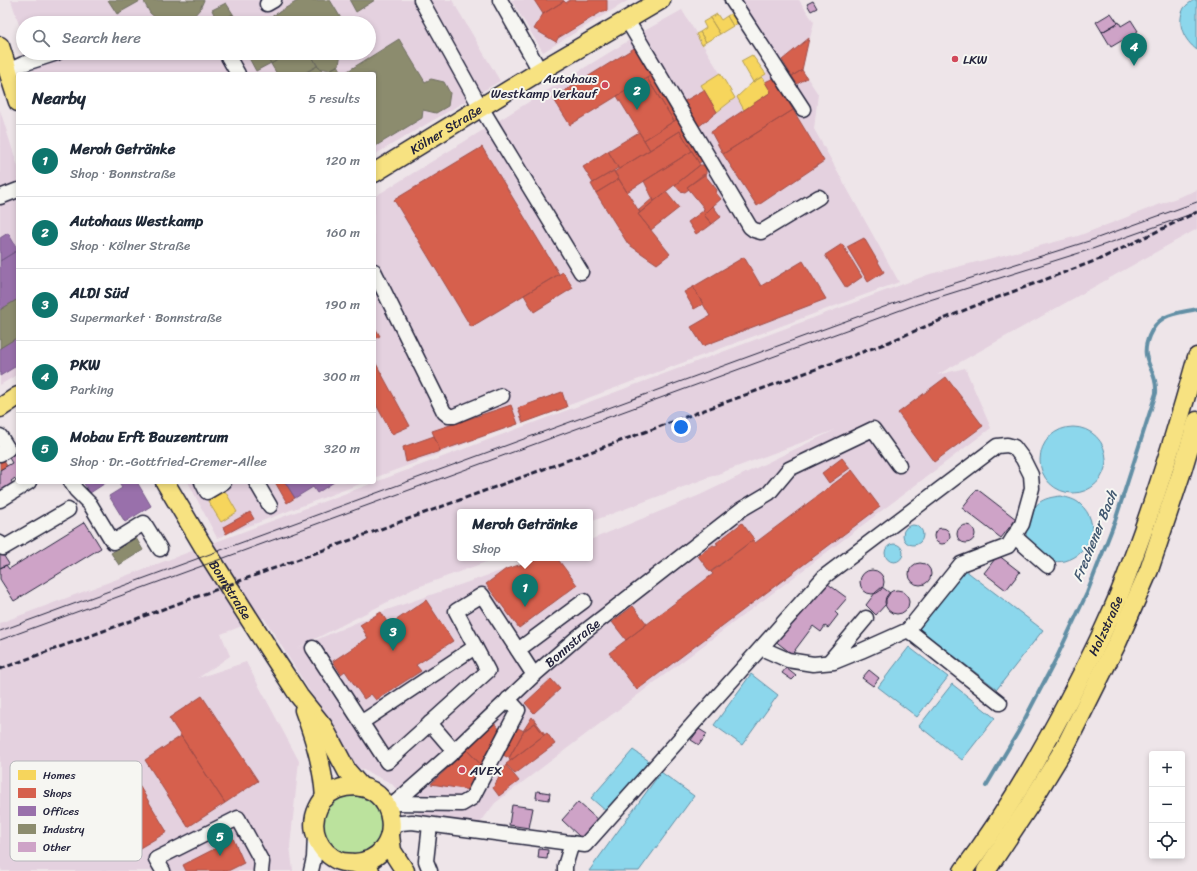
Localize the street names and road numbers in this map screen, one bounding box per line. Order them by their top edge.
street label: Kölner Straße [405,98,486,160]
street label: Bonnstraße [203,555,258,624]
street label: Holzstraße [1081,592,1129,660]
street label: Bonnstraße [539,612,605,673]

